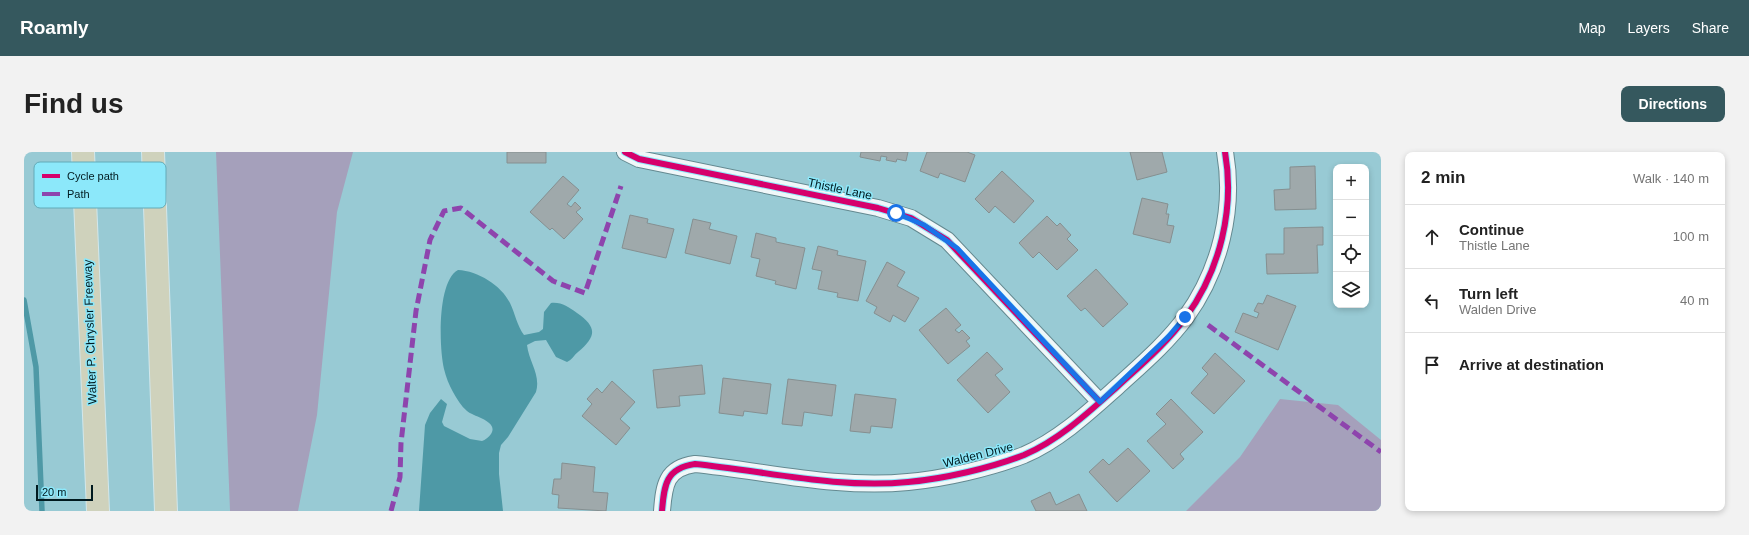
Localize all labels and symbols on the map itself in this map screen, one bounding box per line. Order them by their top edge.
legend [34,162,166,208]
text: Cycle path [67,170,119,182]
street label: Thistle Lane [807,175,874,203]
text: Path [67,188,90,200]
route start [887,204,905,222]
street label: Walter P. Chrysler Freeway [80,259,100,405]
route end [1176,308,1194,326]
street label: Walden Drive [942,439,1015,470]
scale bar [36,483,93,502]

